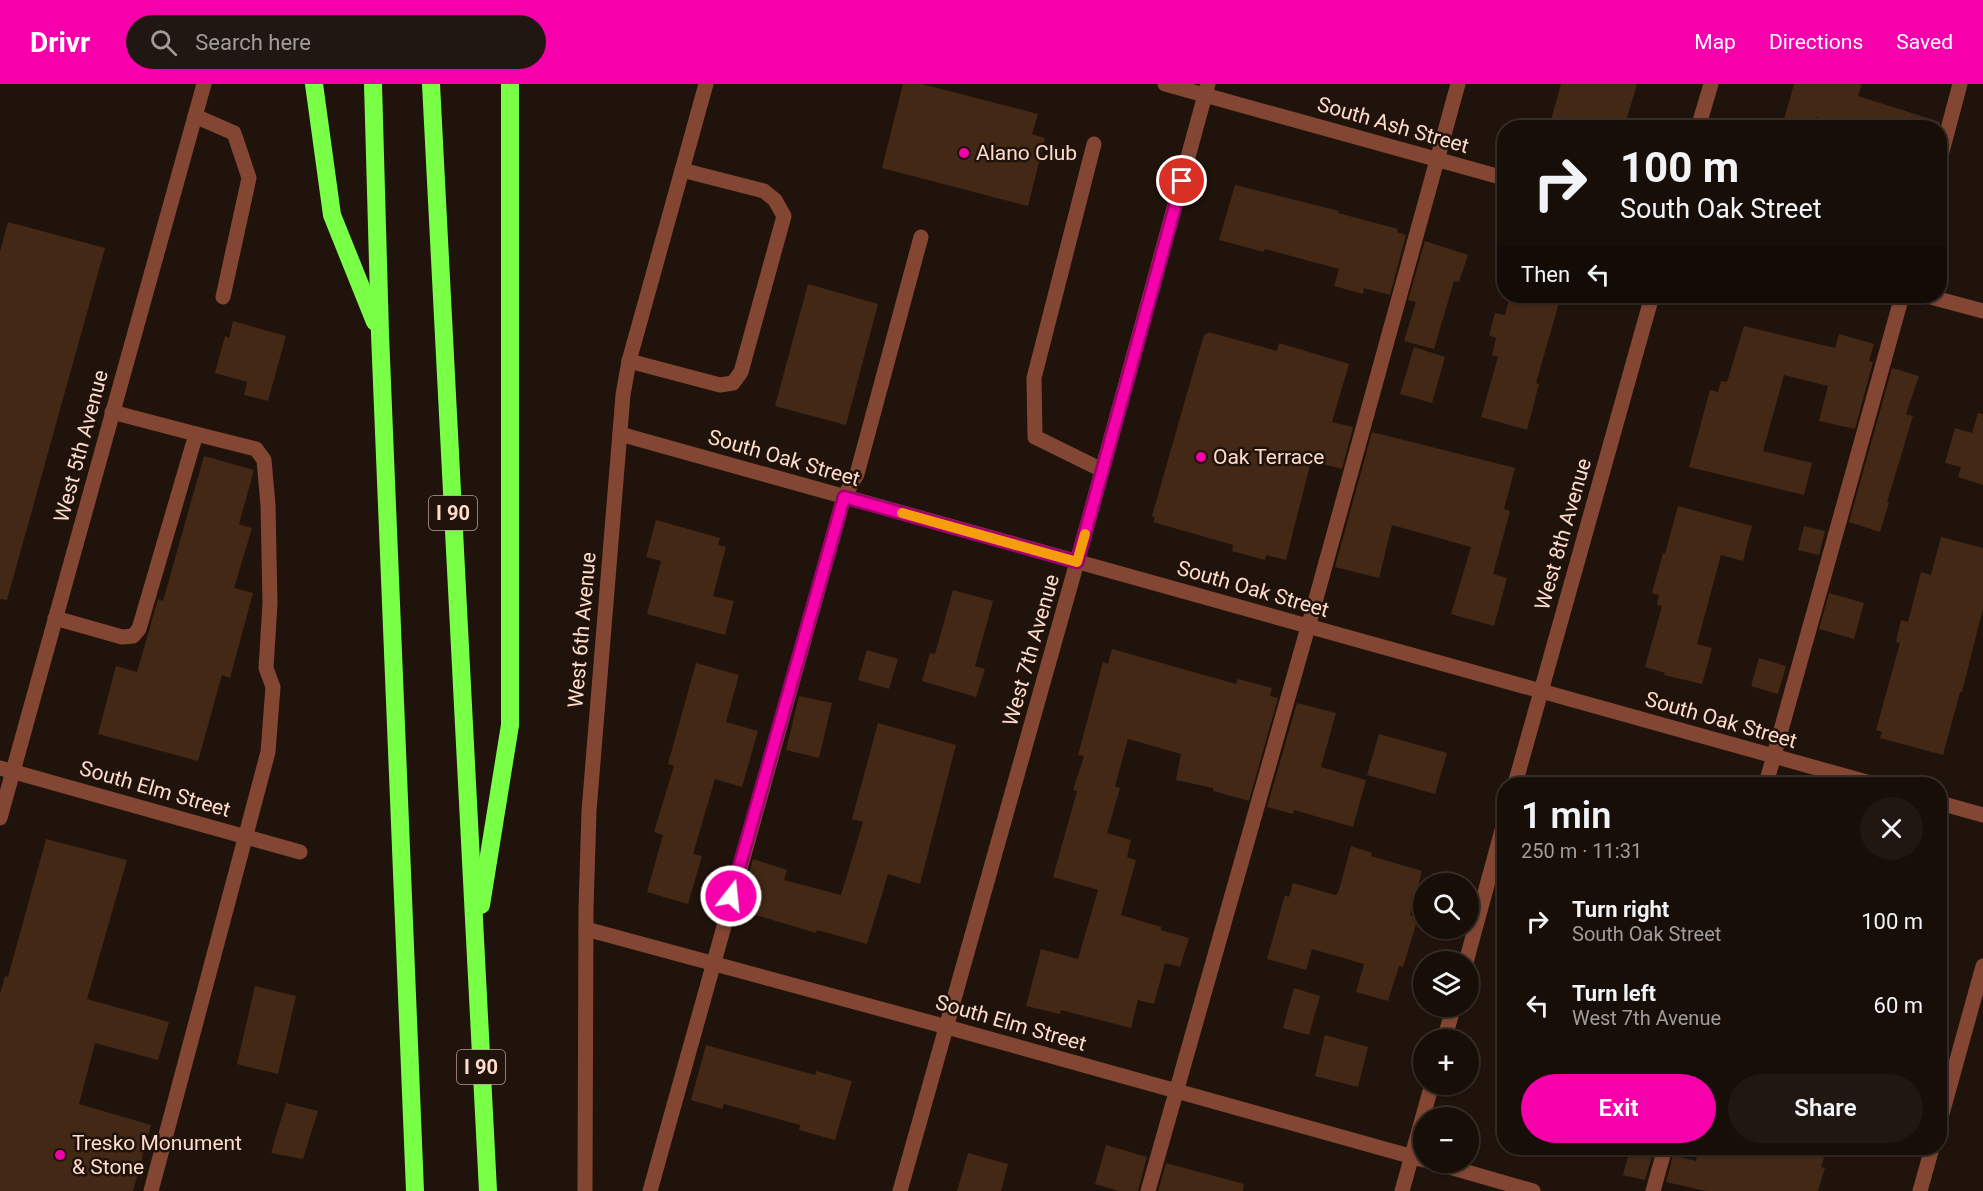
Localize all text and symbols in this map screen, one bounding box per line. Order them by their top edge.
search box [126,15,546,69]
text: Drivr [30,26,90,59]
icon: search [147,26,180,59]
text: Search here [195,30,311,55]
text: Map [1694,30,1736,54]
text: Directions [1769,30,1863,54]
text: Saved [1896,30,1953,54]
street label: South Ash Street [1315,92,1472,158]
place label: Alano Club [976,141,1077,165]
text: 100 m [1620,143,1739,192]
icon: right [1521,144,1599,222]
marker: Alano Club [957,146,971,160]
pin [1156,155,1207,206]
icon: arrive [1165,164,1198,197]
text: South Oak Street [1620,193,1822,225]
icon: left [1582,258,1615,291]
text: Then [1521,262,1570,287]
street label: West 5th Avenue [49,367,113,525]
street label: South Oak Street [705,425,863,491]
place label: Oak Terrace [1213,445,1324,469]
marker: Oak Terrace [1194,450,1208,464]
street label: West 8th Avenue [1530,455,1596,613]
road number: I 90 [429,496,477,530]
street label: West 6th Avenue [563,551,601,709]
street label: South Oak Street [1174,556,1332,622]
street label: West 7th Avenue [998,571,1064,729]
street label: South Oak Street [1642,687,1800,753]
street label: South Elm Street [77,756,233,822]
text: 1 min [1521,795,1611,837]
button: close [1860,797,1923,860]
text: 250 m · 11:31 [1521,839,1642,863]
position arrow [699,864,763,928]
map controls [1413,873,1479,1173]
button: search [1413,873,1479,939]
text: Turn right [1572,897,1669,922]
icon: right [1521,905,1554,938]
text: 100 m [1861,909,1923,934]
text: South Oak Street [1572,922,1721,946]
button: layers [1413,951,1479,1017]
text: Turn left [1572,981,1656,1006]
icon: left [1521,989,1554,1022]
street label: South Elm Street [933,990,1089,1056]
text: 60 m [1874,993,1923,1018]
text: West 7th Avenue [1572,1006,1721,1030]
button: + [1413,1029,1479,1095]
road number: I 90 [457,1050,505,1084]
button: Exit [1521,1074,1716,1143]
button: Share [1728,1074,1923,1143]
button: − [1413,1107,1479,1173]
place label: Tresko Monument & Stone [72,1131,242,1179]
marker: Tresko Monument & Stone [53,1148,67,1162]

